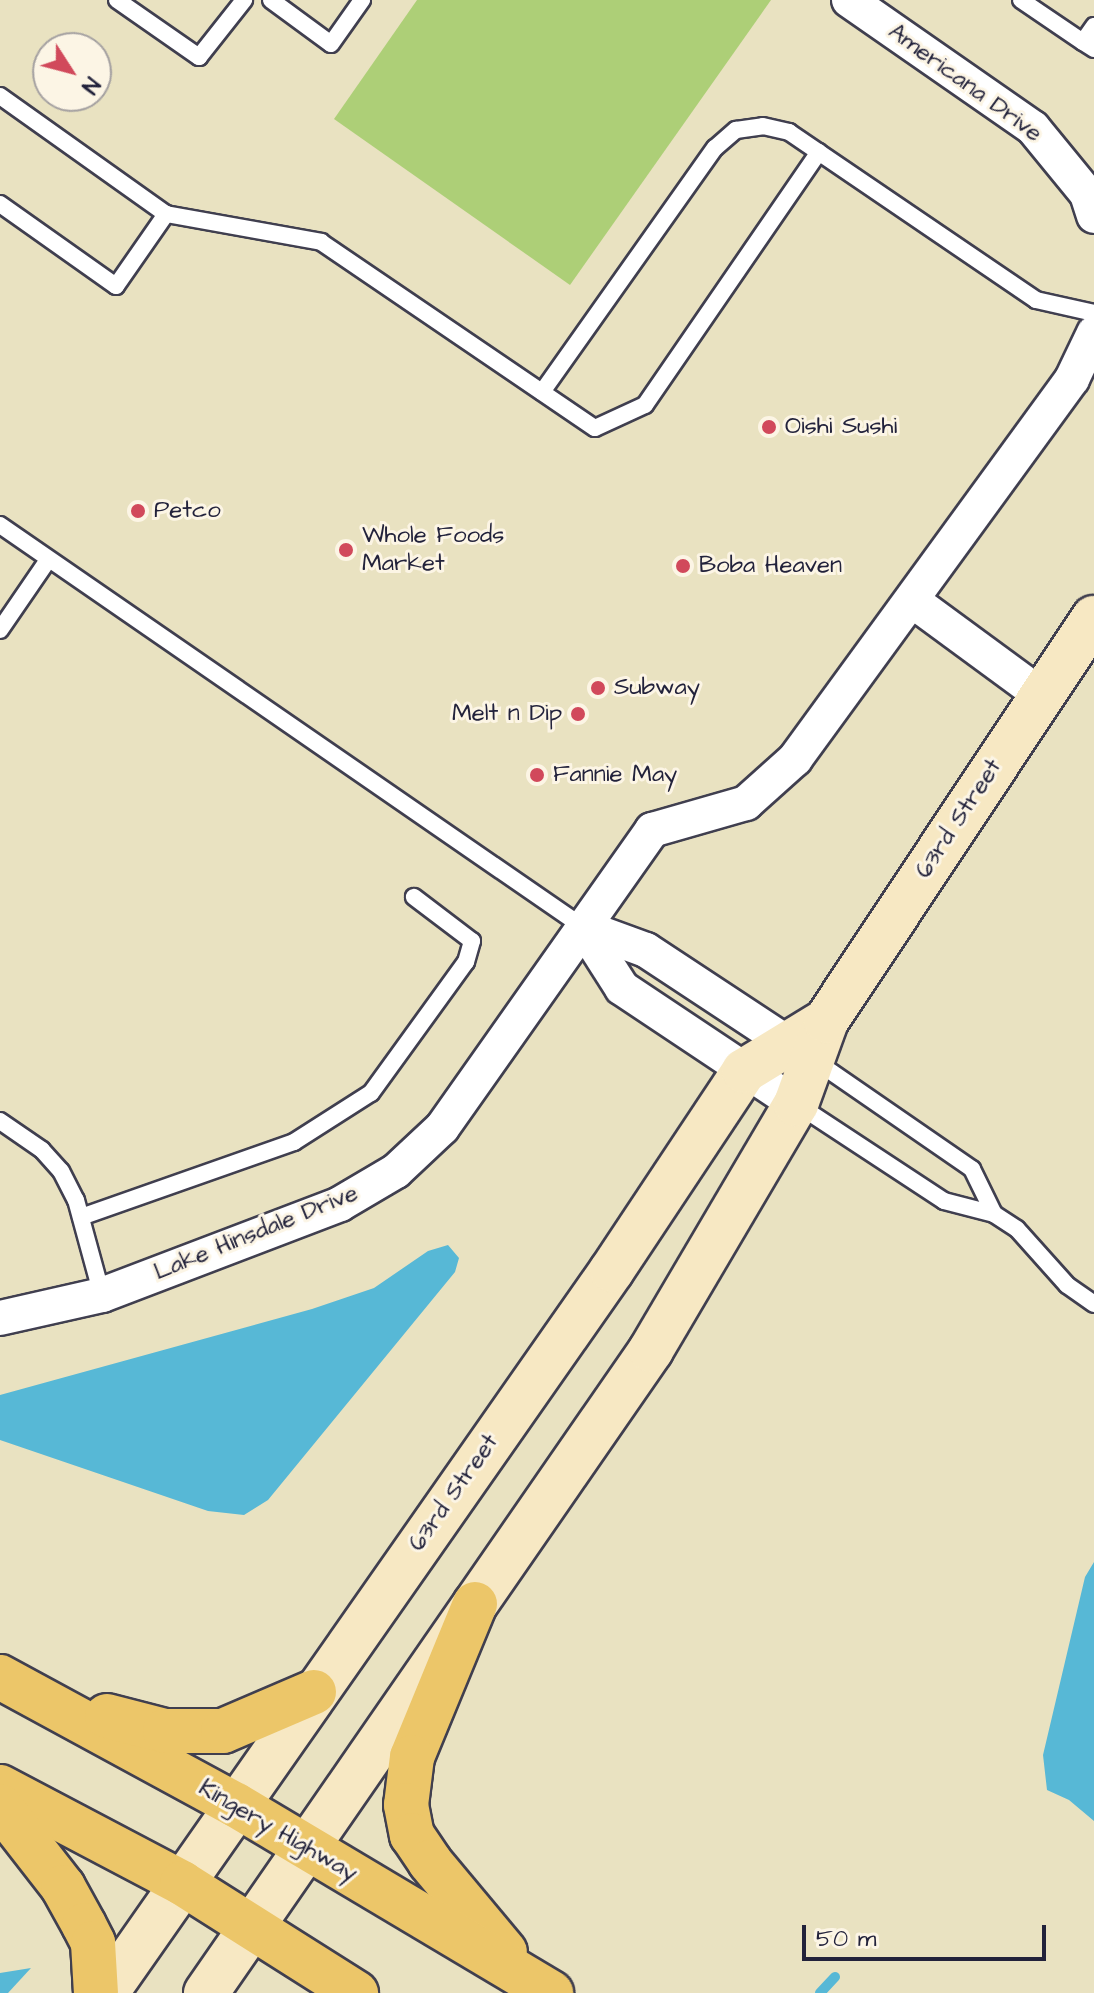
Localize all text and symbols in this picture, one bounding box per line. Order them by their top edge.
street label: Americana Drive [883,18,1047,148]
north arrow [32,32,112,112]
text: N [74,71,107,100]
place label: Oishi Sushi [785,413,897,441]
marker: Oishi Sushi [760,418,778,436]
place label: Petco [154,497,221,525]
marker: Petco [129,502,147,520]
place label: Whole Foods Market [362,522,504,578]
marker: Whole Foods Market [337,541,355,559]
place label: Boba Heaven [699,552,842,580]
marker: Boba Heaven [674,557,692,575]
place label: Subway [614,674,700,702]
marker: Subway [589,679,607,697]
place label: Melt n Dip [452,700,562,728]
marker: Melt n Dip [569,705,587,723]
street label: 63rd Street [910,754,1008,884]
place label: Fannie May [553,761,677,789]
marker: Fannie May [528,766,546,784]
street label: Lake Hinsdale Drive [150,1179,362,1287]
street label: 63rd Street [403,1429,505,1557]
street label: Kingery Highway [193,1774,363,1888]
scale bar [806,1909,1050,1959]
text: 50 m [816,1922,876,1956]

